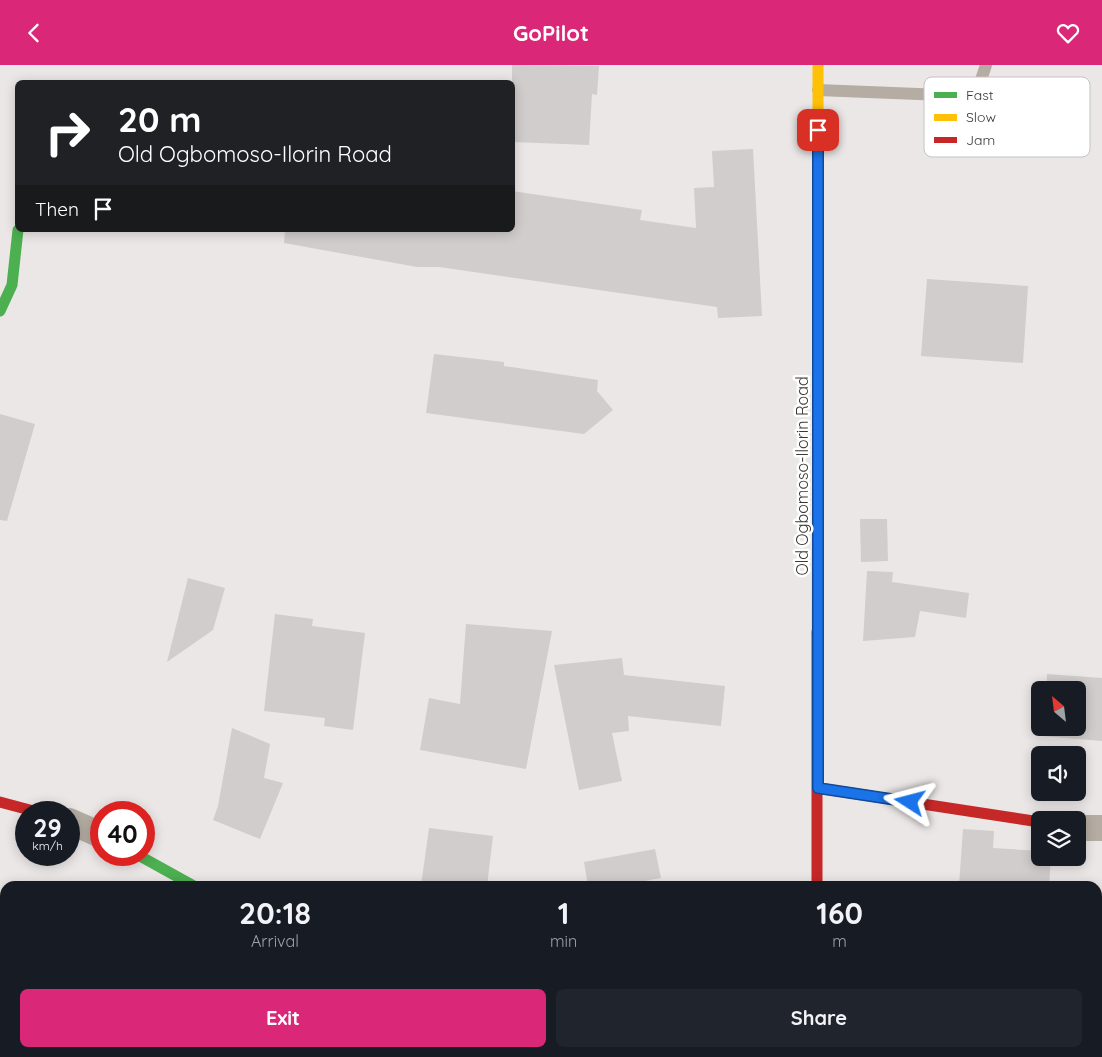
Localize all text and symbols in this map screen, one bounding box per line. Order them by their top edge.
icon: back [20,19,48,47]
text: GoPilot [513,19,589,47]
icon: heart [1054,19,1082,47]
legend [924,77,1090,157]
text: Fast [966,86,994,104]
text: 20 m [118,97,201,141]
icon: right [35,100,100,165]
text: Slow [966,108,996,126]
pin [797,109,839,151]
icon: arrive [804,116,832,144]
text: Jam [966,131,995,149]
text: Old Ogbomoso-Ilorin Road [118,140,392,168]
icon: arrive [89,195,117,223]
text: Then [35,197,79,221]
street label: Old Ogbomoso-Ilorin Road [792,376,812,576]
north arrow [1031,681,1086,736]
map controls [1031,681,1086,866]
button: sound [1031,746,1086,801]
position arrow [883,775,935,827]
speed limit sign: 40 [90,801,155,866]
button: layers [1031,811,1086,866]
text: 29 [33,812,62,843]
text: km/h [32,838,63,853]
text: 20:18 [239,894,311,932]
text: 1 [558,894,569,932]
text: 160 [816,894,863,932]
text: Arrival [251,931,299,951]
text: min [550,931,577,951]
text: m [832,931,847,951]
button: Exit [20,989,546,1047]
button: Share [556,989,1082,1047]

